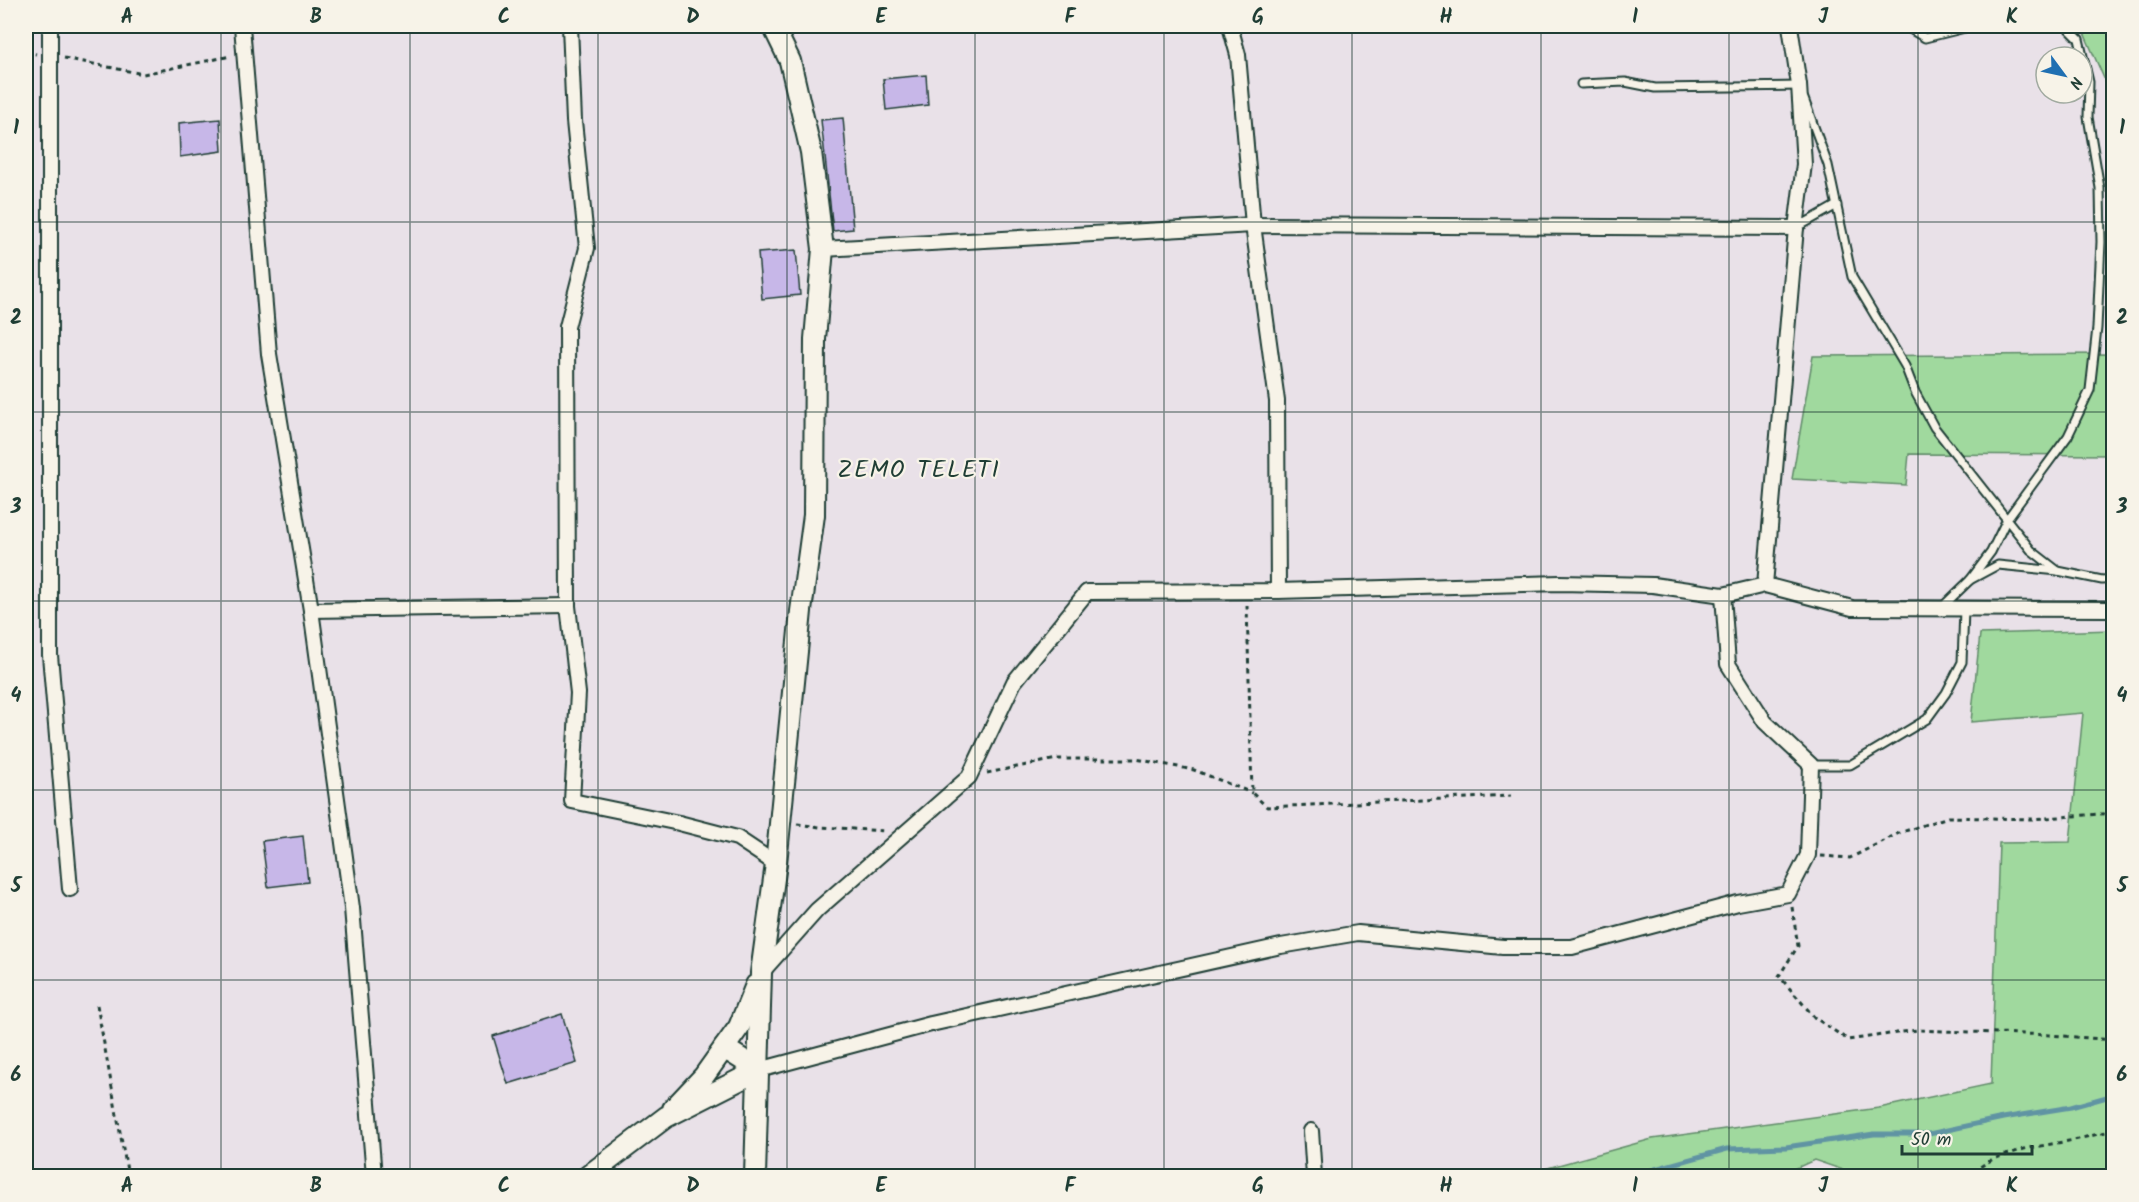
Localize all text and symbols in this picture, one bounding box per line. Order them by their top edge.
text: A [121,2,133,34]
text: B [310,2,322,34]
text: C [498,2,510,34]
text: D [686,2,700,34]
text: E [875,2,887,34]
text: F [1065,2,1077,34]
text: G [1252,2,1264,34]
text: H [1439,2,1453,34]
text: I [1632,2,1638,34]
text: J [1818,2,1829,34]
text: K [2006,2,2018,34]
north arrow [2034,45,2094,105]
text: N [2062,71,2089,93]
text: 1 [13,113,19,145]
text: 1 [2119,113,2125,145]
text: 2 [10,303,22,335]
text: 2 [2116,303,2128,335]
district label: ZEMO TELETI [838,451,1001,490]
text: 3 [10,492,22,524]
text: 3 [2116,492,2128,524]
text: 4 [11,681,22,713]
text: 4 [2117,681,2128,713]
text: 5 [10,871,23,903]
text: 5 [2116,871,2129,903]
text: 6 [11,1060,22,1092]
text: 6 [2117,1060,2128,1092]
scale bar [1902,1118,2032,1156]
text: 50 m [1911,1126,1951,1155]
text: A [121,1171,133,1202]
text: B [310,1171,322,1202]
text: C [498,1171,510,1202]
text: D [686,1171,700,1202]
text: E [875,1171,887,1202]
text: F [1065,1171,1077,1202]
text: G [1252,1171,1264,1202]
text: H [1439,1171,1453,1202]
text: I [1632,1171,1638,1202]
text: J [1818,1171,1829,1202]
text: K [2006,1171,2018,1202]

